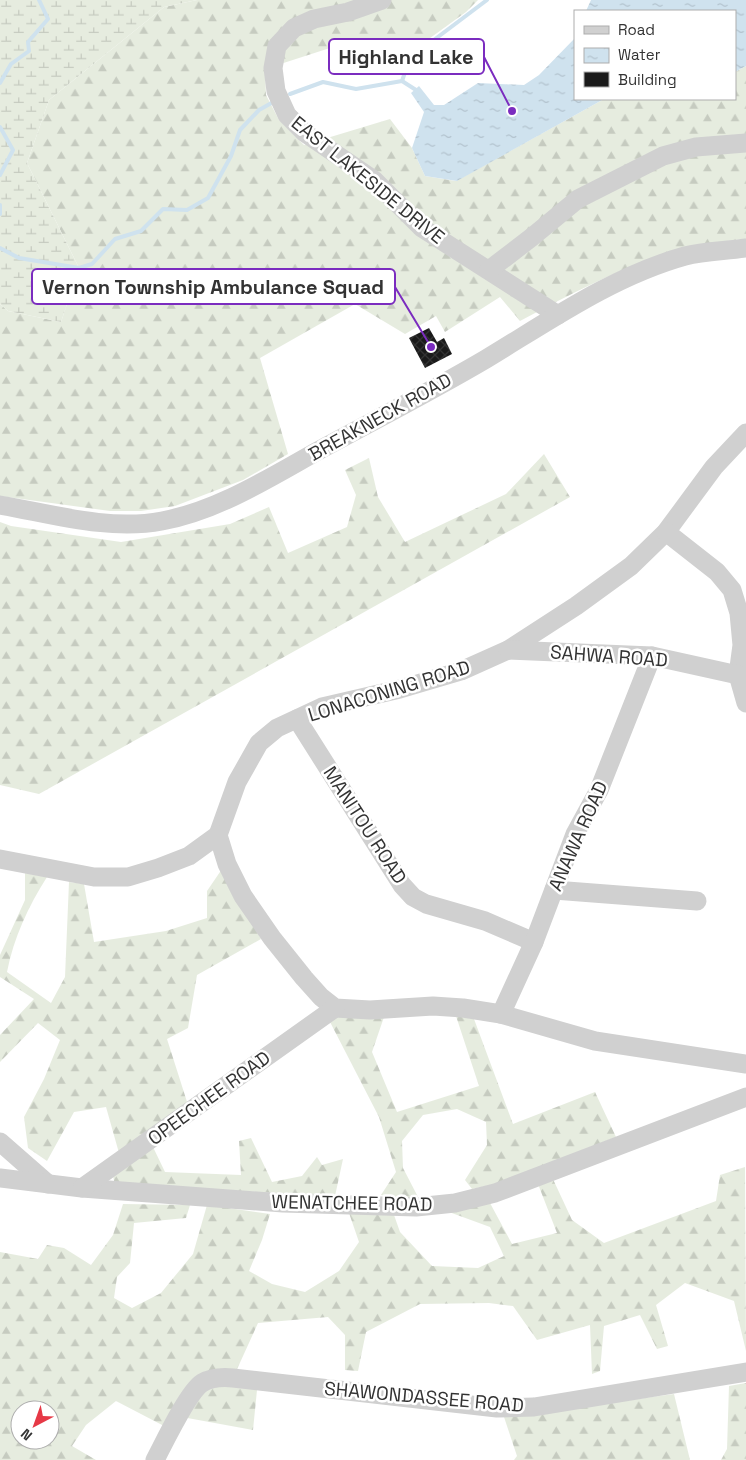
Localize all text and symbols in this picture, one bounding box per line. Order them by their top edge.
legend [574,10,736,100]
text: Road [618,20,655,39]
callout: Highland Lake [329,39,484,74]
text: Highland Lake [338,44,474,70]
text: Water [618,45,661,64]
text: Building [618,70,677,89]
street label: EAST LAKESIDE DRIVE [286,110,450,250]
callout: Vernon Township Ambulance Squad [32,269,395,304]
text: Vernon Township Ambulance Squad [42,274,384,300]
street label: BREAKNECK ROAD [304,367,456,467]
street label: SAHWA ROAD [549,639,669,673]
street label: LONACONING ROAD [305,654,473,728]
street label: MANITOU ROAD [318,761,412,889]
street label: ANAWA ROAD [543,777,613,895]
street label: OPEECHEE ROAD [143,1045,275,1151]
street label: WENATCHEE ROAD [271,1189,433,1217]
street label: SHAWONDASSEE ROAD [323,1376,525,1418]
north arrow [10,1400,60,1450]
text: N [17,1425,36,1445]

